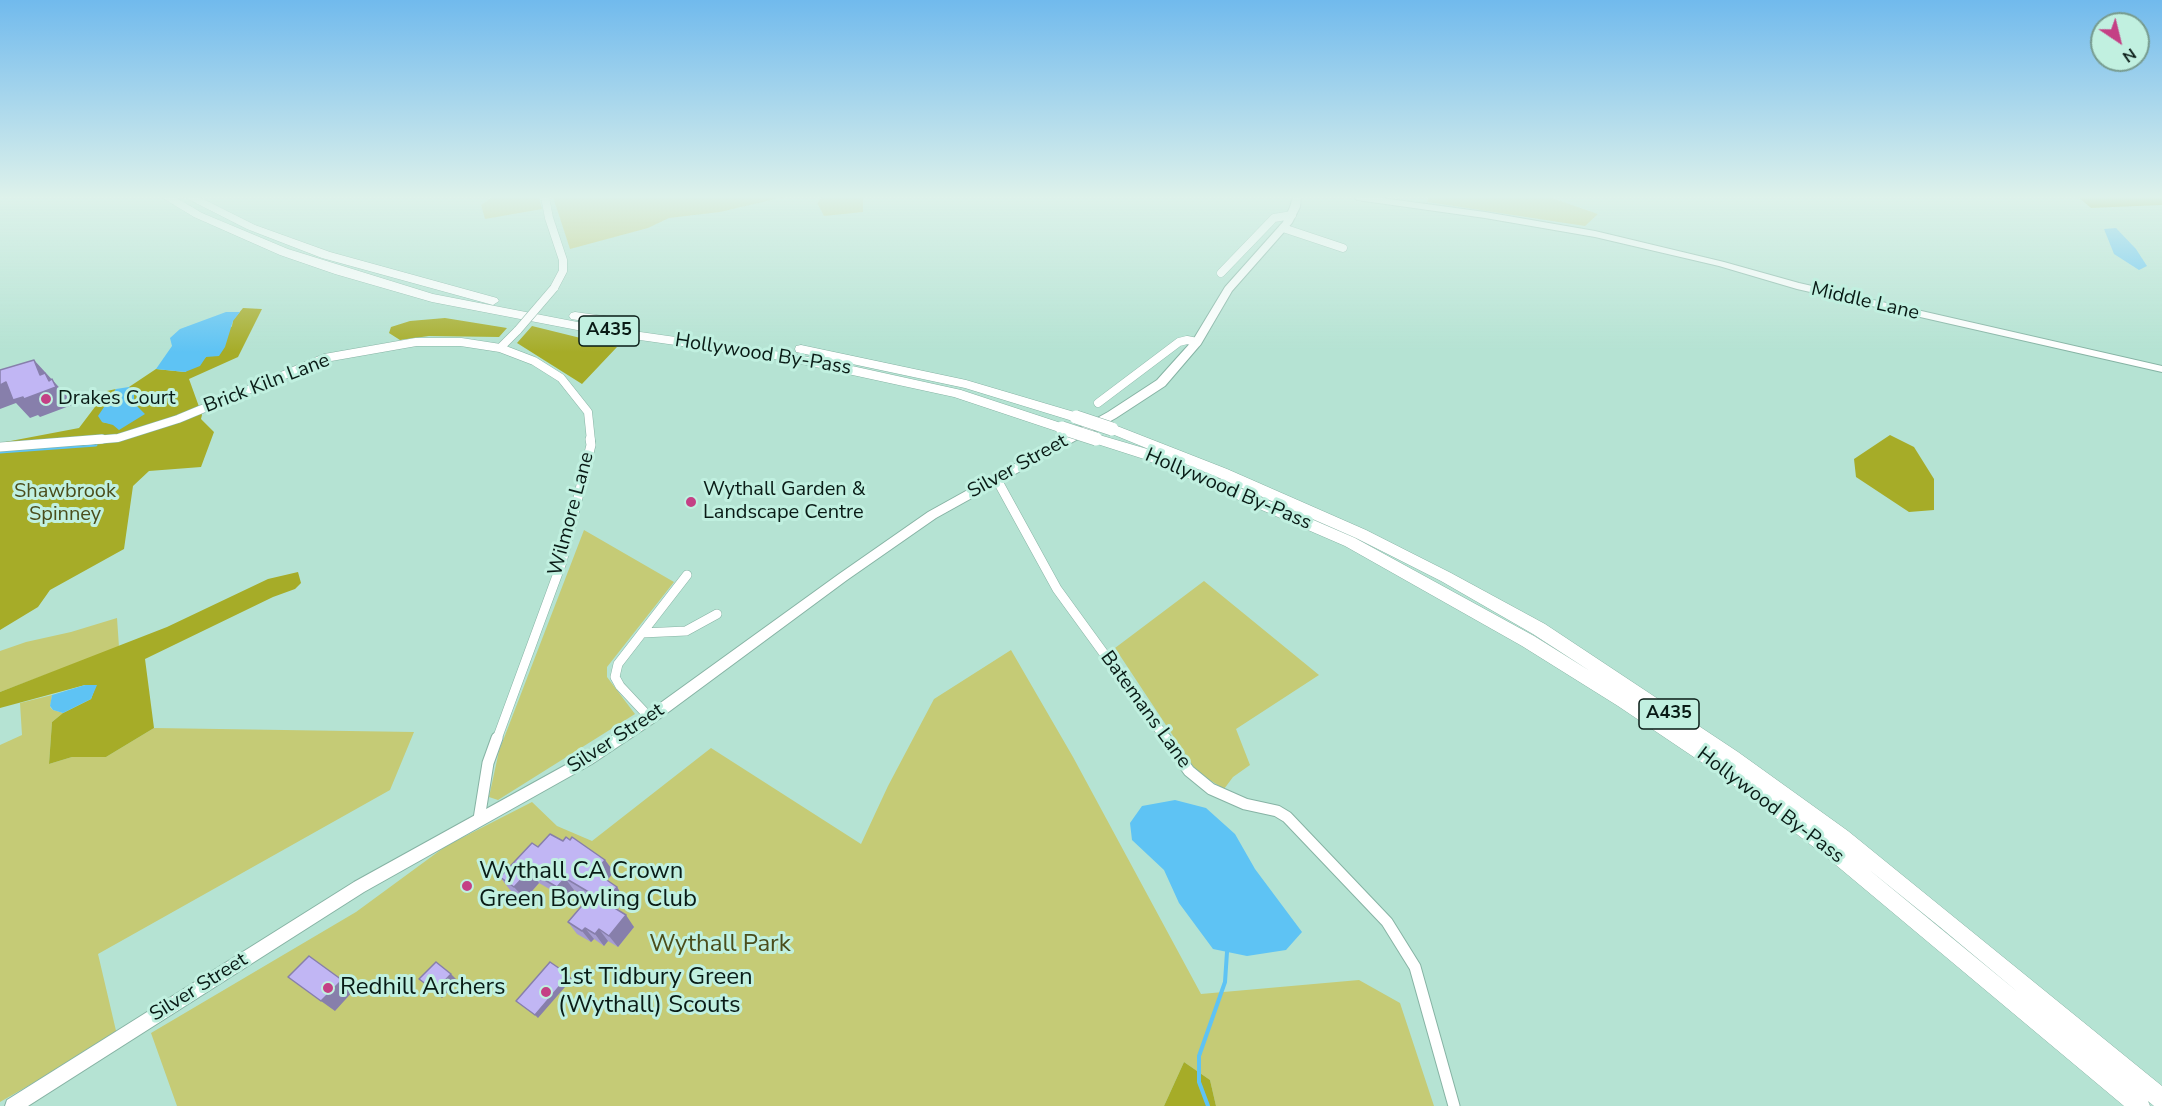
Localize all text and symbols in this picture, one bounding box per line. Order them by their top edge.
north arrow [2090,12,2150,72]
text: N [2118,43,2140,68]
street label: Middle Lane [1809,278,1921,326]
road number: A435 [579,316,639,346]
street label: Hollywood By-Pass [673,329,853,381]
street label: Brick Kiln Lane [201,349,333,419]
place label: Drakes Court [58,387,175,411]
marker: Drakes Court [39,392,53,406]
street label: Silver Street [964,430,1072,504]
street label: Hollywood By-Pass [1141,444,1315,536]
street label: Wilmore Lane [544,450,600,578]
place label: Wythall Garden & Landscape Centre [703,478,866,525]
park label: Shawbrook Spinney [14,480,116,527]
marker: Wythall Garden & Landscape Centre [684,495,698,509]
street label: Batemans Lane [1094,647,1196,773]
street label: Silver Street [563,699,669,779]
road number: A435 [1639,699,1699,729]
street label: Hollywood By-Pass [1692,743,1848,869]
place label: Wythall CA Crown Green Bowling Club [479,858,697,914]
marker: Wythall CA Crown Green Bowling Club [460,879,474,893]
park label: Wythall Park [649,931,791,959]
street label: Silver Street [146,949,252,1027]
place label: 1st Tidbury Green (Wythall) Scouts [558,964,753,1020]
place label: Redhill Archers [340,974,506,1002]
marker: Redhill Archers [321,981,335,995]
marker: 1st Tidbury Green (Wythall) Scouts [539,985,553,999]

